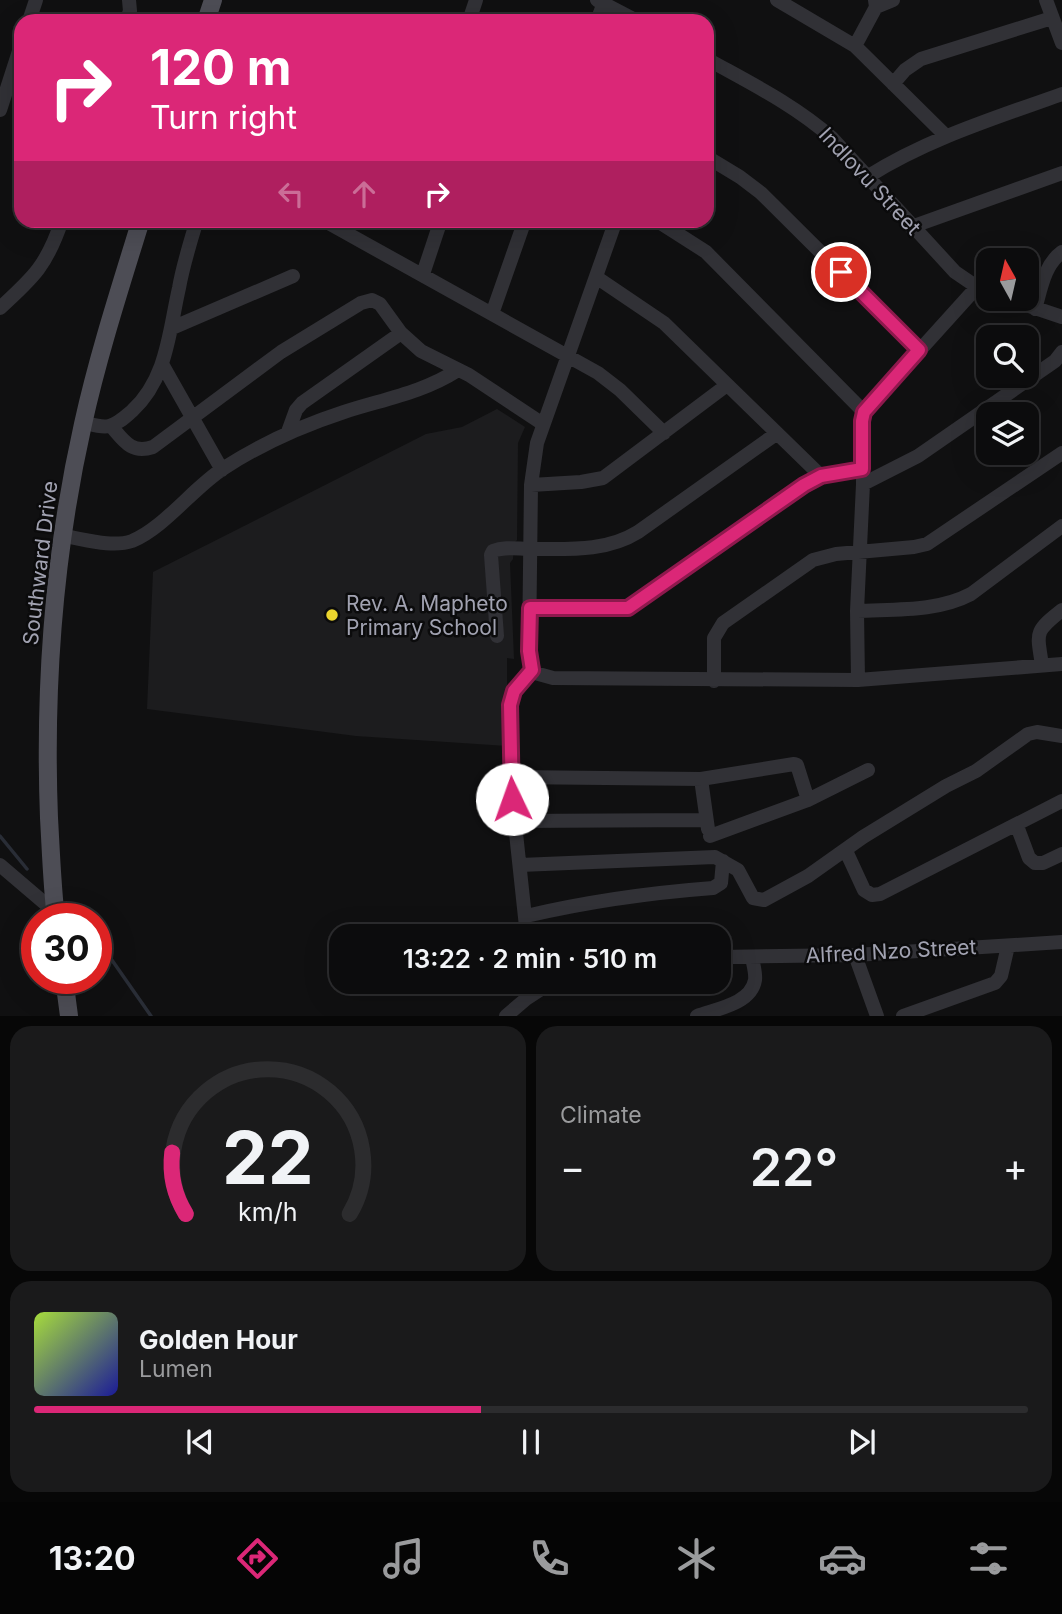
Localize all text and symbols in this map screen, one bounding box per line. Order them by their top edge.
text: 120 m [150,38,291,97]
icon: right [35,42,126,133]
text: Turn right [150,98,297,137]
street label: Indlovu Street [814,122,926,240]
icon: left [272,175,310,213]
icon: ahead [345,175,383,213]
icon: right [418,175,456,213]
pin [811,242,871,302]
north arrow [976,248,1040,312]
map controls [976,248,1039,465]
icon: arrive [822,253,860,291]
button: search [976,325,1039,388]
button: layers [976,402,1039,465]
street label: Southward Drive [18,479,62,647]
place label: Rev. A. Mapheto Primary School [346,591,508,640]
marker: Rev. A. Mapheto Primary School [324,607,340,623]
position arrow [475,762,549,836]
speed limit sign: 30 [21,903,112,994]
street label: Alfred Nzo Street [805,934,977,968]
text: 13:22 · 2 min · 510 m [403,943,657,974]
text: Climate [560,1101,642,1129]
text: 22 [222,1114,314,1203]
text: 22° [750,1136,838,1199]
text: − [560,1144,585,1190]
text: + [1003,1144,1028,1190]
text: km/h [238,1197,298,1227]
text: Golden Hour [139,1324,298,1355]
text: Lumen [139,1355,213,1383]
icon: previous [181,1423,219,1461]
icon: pause [512,1423,550,1461]
icon: next [843,1423,881,1461]
icon: directions [233,1534,282,1583]
icon: music [379,1534,428,1583]
icon: phone [525,1534,574,1583]
icon: climate [672,1534,721,1583]
icon: car [818,1534,867,1583]
icon: filters [964,1534,1013,1583]
text: 13:20 [49,1539,136,1578]

